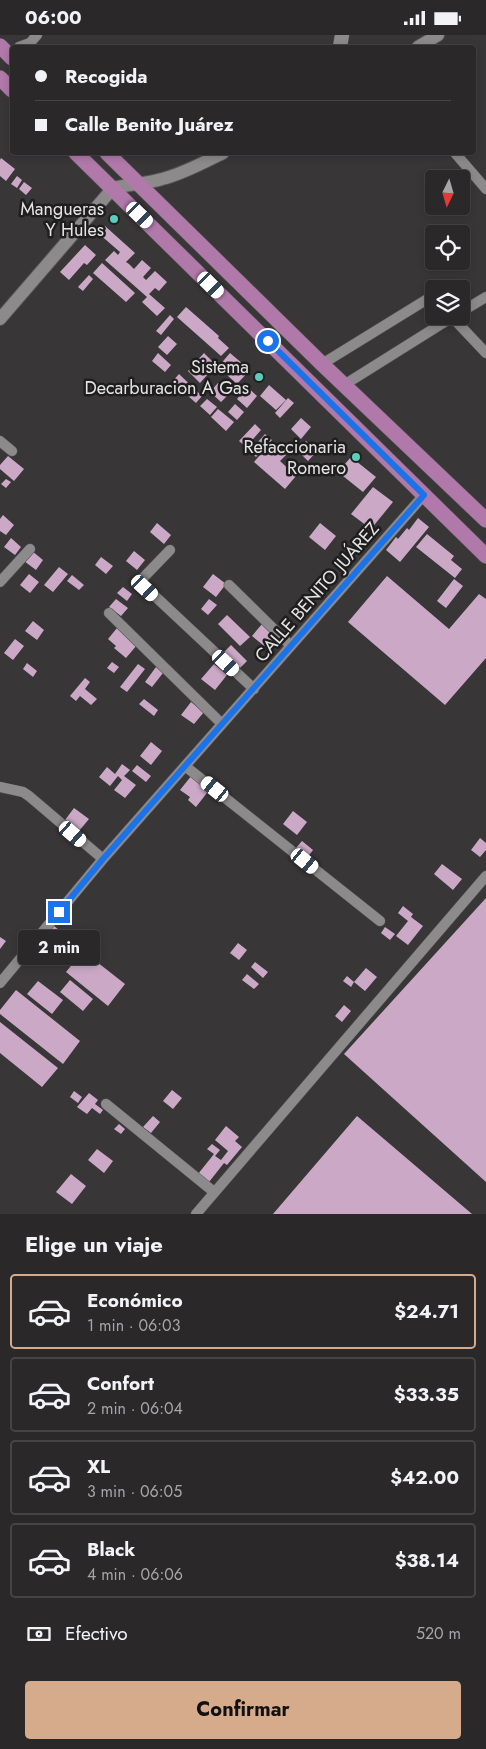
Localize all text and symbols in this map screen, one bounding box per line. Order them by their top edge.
text: 06:00 [25,4,82,31]
text: Recogida [65,63,148,90]
text: Calle Benito Juárez [65,111,234,138]
north arrow [425,170,470,215]
map controls [425,170,470,325]
place label: Mangueras Y Hules [20,196,104,243]
car [123,199,156,231]
marker: Mangueras Y Hules [108,213,120,225]
button: locate [425,225,470,270]
car [195,269,226,301]
button: layers [425,280,470,325]
route start [257,330,279,352]
place label: Sistema Decarburacion A Gas [84,354,249,401]
marker: Sistema Decarburacion A Gas [253,371,265,383]
place label: Refaccionaria Romero [244,434,346,481]
marker: Refaccionaria Romero [350,451,362,463]
street label: CALLE BENITO JUÁREZ [249,516,385,668]
car [128,572,161,604]
car [209,647,242,679]
car [198,774,231,804]
car [56,818,89,850]
car [288,846,321,876]
route end [48,901,70,923]
callout: 2 min [18,929,100,965]
text: 2 min [38,936,80,959]
text: Elige un viaje [25,1228,163,1260]
text: Económico [87,1287,183,1314]
icon: car [27,1289,72,1334]
text: $24.71 [394,1298,459,1325]
text: 1 min · 06:03 [87,1314,180,1337]
text: Confort [87,1370,154,1397]
icon: car [27,1372,72,1417]
text: $33.35 [394,1381,459,1408]
text: 2 min · 06:04 [87,1397,183,1420]
text: XL [87,1453,110,1480]
icon: car [27,1455,72,1500]
text: $42.00 [390,1464,459,1491]
text: 3 min · 06:05 [87,1480,182,1503]
text: Black [87,1536,135,1563]
icon: car [27,1538,72,1583]
text: $38.14 [395,1547,459,1574]
text: 4 min · 06:06 [87,1563,183,1586]
icon: cash [25,1620,53,1648]
text: Efectivo [65,1620,128,1647]
text: 520 m [416,1622,461,1645]
button: Confirmar [25,1681,461,1739]

